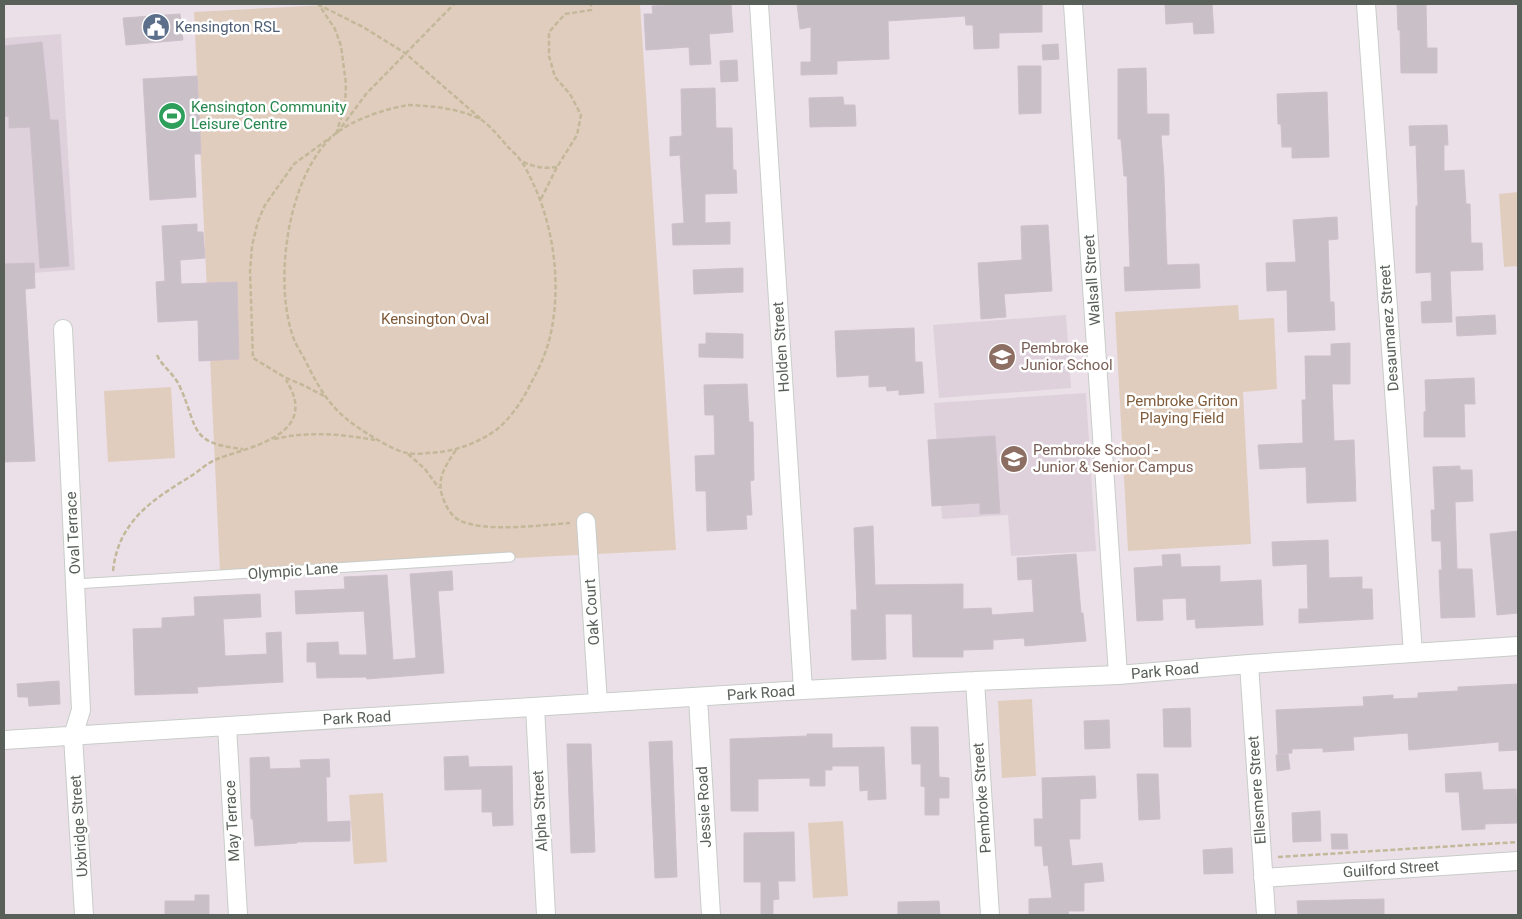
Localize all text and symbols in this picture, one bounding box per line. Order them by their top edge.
public building icon: Kensington RSL [141,12,171,42]
place label: Kensington RSL [175,18,280,36]
place label: Kensington Community Leisure Centre [191,98,347,133]
sports icon: Kensington Community Leisure Centre [157,101,187,131]
street label: Walsall Street [1080,234,1104,326]
street label: Desaumarez Street [1376,264,1402,392]
street label: Holden Street [769,301,793,393]
park label: Kensington Oval [381,310,489,328]
place label: Pembroke Junior School [1021,339,1113,374]
school or university icon: Pembroke Junior School [987,342,1017,372]
park label: Pembroke Griton Playing Field [1126,392,1238,427]
place label: Pembroke School - Junior & Senior Campus [1033,441,1194,476]
school or university icon: Pembroke School - Junior & Senior Campus [999,444,1029,474]
street label: Oval Terrace [62,491,84,575]
street label: Olympic Lane [247,559,339,583]
street label: Oak Court [581,578,603,646]
street label: Park Road [1130,659,1200,683]
street label: Park Road [726,682,796,704]
street label: Park Road [322,707,392,729]
street label: Ellesmere Street [1244,735,1270,845]
street label: Pembroke Street [969,742,995,854]
street label: Jessie Road [693,766,715,848]
street label: Alpha Street [529,770,551,852]
street label: Uxbridge Street [66,774,92,878]
street label: May Terrace [221,780,243,862]
street label: Guilford Street [1342,857,1440,881]

